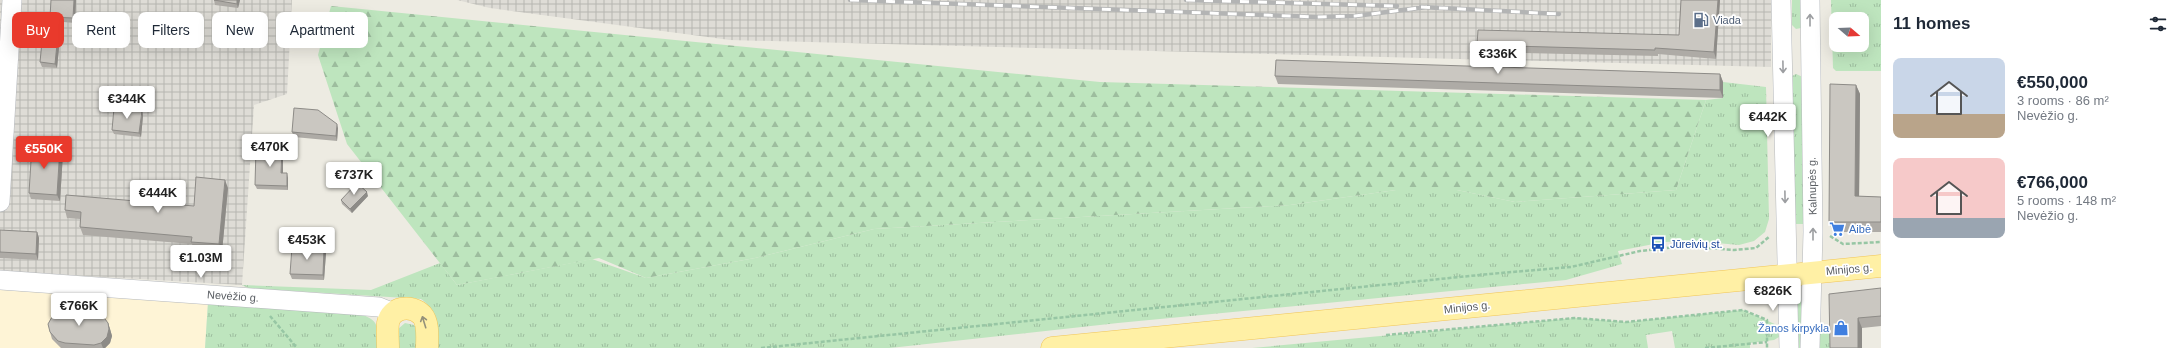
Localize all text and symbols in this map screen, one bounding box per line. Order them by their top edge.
fuel station icon: Viada [1692,11,1710,29]
chip: Buy [12,12,64,48]
chip: Rent [72,12,130,48]
chip: Filters [138,12,204,48]
chip: New [212,12,268,48]
chip: Apartment [276,12,368,48]
north arrow [1829,12,1869,52]
map controls [1829,12,1869,52]
icon: filters [2147,13,2169,35]
place label: Viada [1713,14,1742,26]
one-way arrow [1806,14,1814,27]
text: 11 homes [1893,14,1971,33]
pin: €336K [1470,41,1526,75]
text: €336K [1479,46,1517,61]
one-way arrow [1779,60,1787,73]
text: €550,000 [2017,73,2088,92]
icon: home [1925,74,1973,122]
pin: €344K [99,86,155,120]
text: €344K [108,91,146,106]
text: 3 rooms · 86 m² [2017,93,2109,108]
pin: €442K [1740,104,1796,138]
text: Nevėžio g. [2017,108,2078,123]
text: €442K [1749,109,1787,124]
pin: €470K [242,134,298,168]
pin: €550K [16,136,72,170]
text: €470K [251,139,289,154]
text: €550K [25,141,63,156]
street label: Kalnupės g. [1805,157,1819,215]
pin: €737K [326,162,382,196]
text: €737K [335,167,373,182]
text: €766,000 [2017,173,2088,192]
icon: home [1925,174,1973,222]
pin: €444K [130,180,186,214]
text: €444K [139,185,177,200]
one-way arrow [1781,190,1789,203]
text: 5 rooms · 148 m² [2017,193,2116,208]
text: Nevėžio g. [2017,208,2078,223]
supermarket icon: Aibė [1828,220,1846,238]
place label: Aibė [1849,223,1871,235]
pin: €453K [279,227,335,261]
one-way arrow [1809,228,1817,241]
text: €453K [288,232,326,247]
bus stop icon: Jūreivių st. [1649,235,1667,253]
place label: Jūreivių st. [1670,238,1723,250]
pin: €1.03M [168,245,234,279]
text: €1.03M [179,250,223,265]
street label: Minijos g. [1825,261,1873,277]
pin: €826K [1745,278,1801,312]
text: €826K [1754,283,1792,298]
street label: Nevėžio g. [207,288,259,304]
pin: €766K [51,293,107,327]
text: €766K [60,298,98,313]
street label: Minijos g. [1443,299,1491,315]
one-way arrow [420,316,427,329]
shop icon: Žanos kirpykla [1832,319,1850,337]
place label: Žanos kirpykla [1758,322,1830,334]

